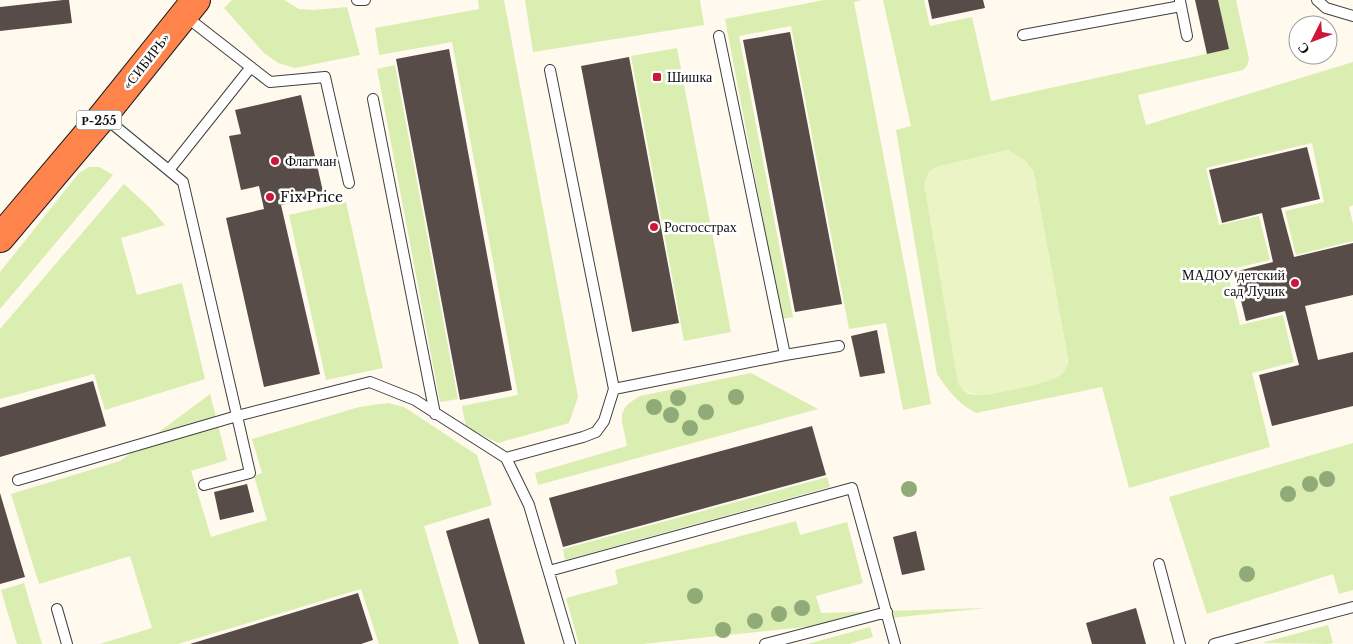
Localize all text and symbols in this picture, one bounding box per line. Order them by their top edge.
north arrow [1288,15,1338,65]
street label: «СИБИРЬ» [118,29,174,93]
text: С [1293,39,1313,58]
place label: Шишка [667,68,713,86]
marker: Шишка [651,71,663,83]
road number: Р-255 [76,110,122,130]
place label: Флагман [285,152,337,170]
marker: Флагман [269,155,281,167]
place label: Fix Price [280,188,343,206]
marker: Fix Price [264,191,276,203]
place label: Росгосстрах [664,218,737,236]
marker: Росгосстрах [648,221,660,233]
place label: МАДОУ детский сад Лучик [1182,266,1285,300]
marker: МАДОУ детский сад Лучик [1289,277,1301,289]

